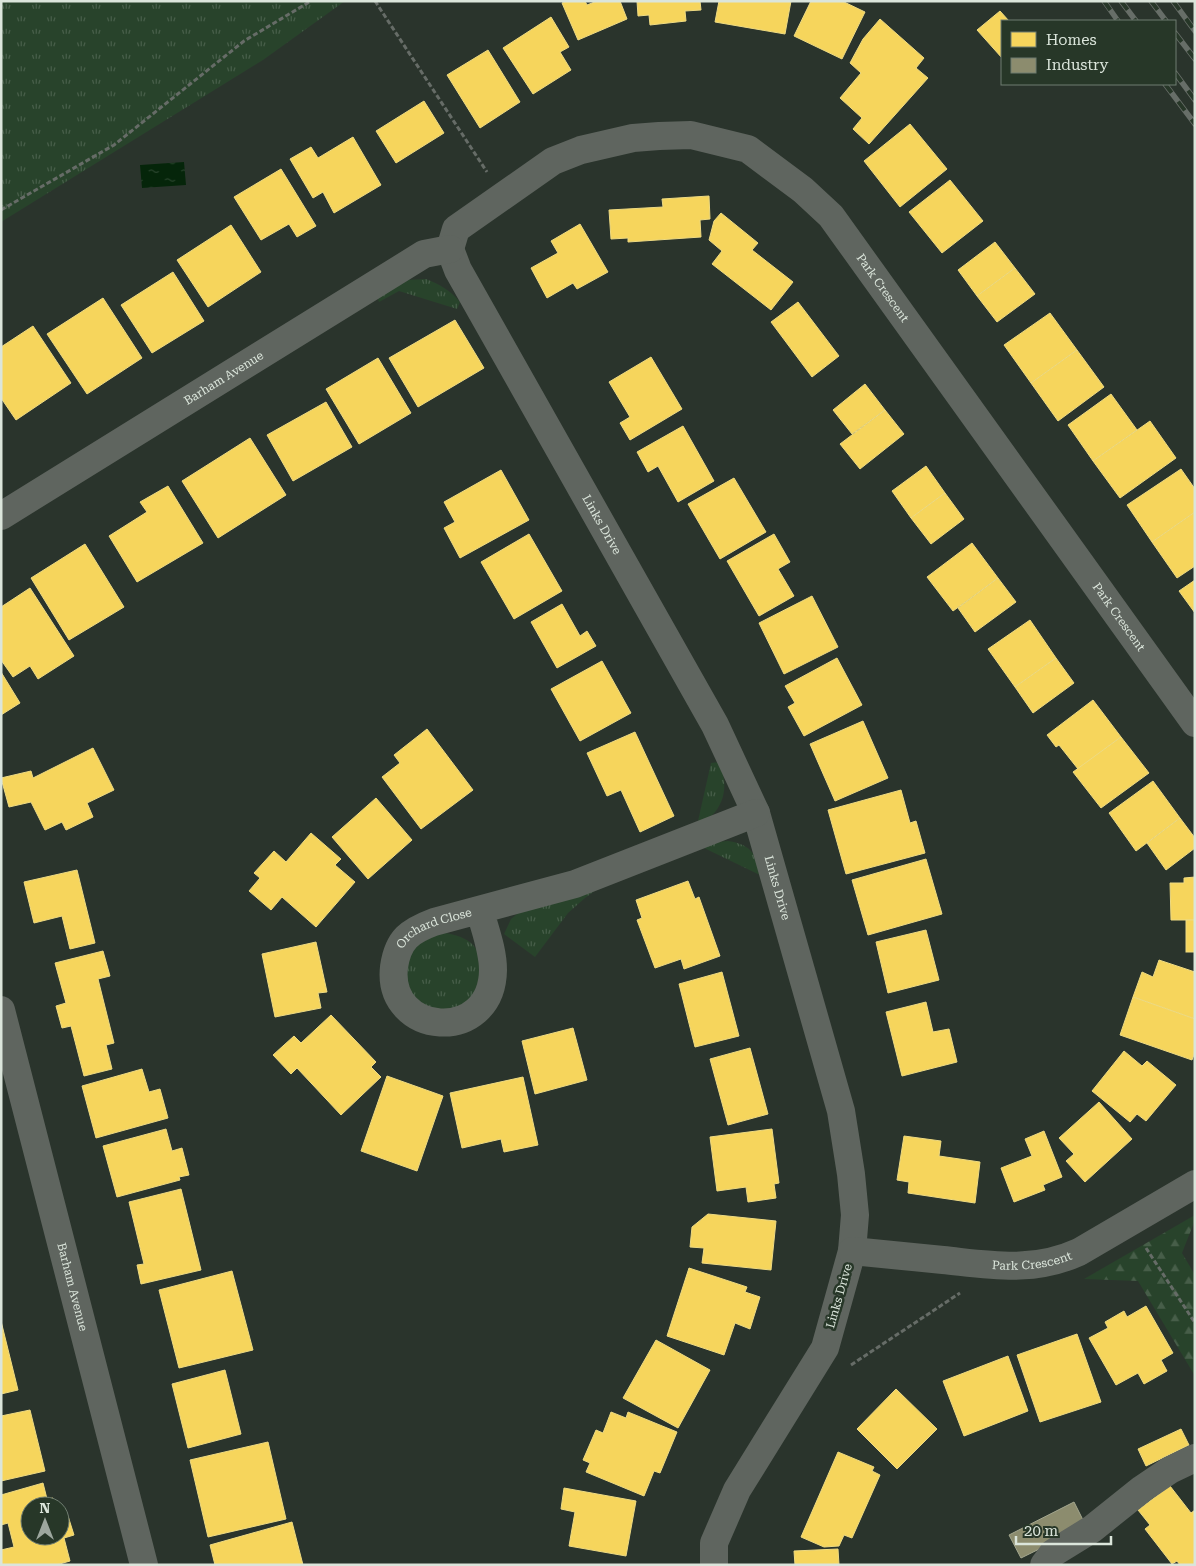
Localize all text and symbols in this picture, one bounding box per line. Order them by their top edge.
legend [1001,20,1176,85]
text: Homes [1046,31,1097,49]
text: Industry [1046,56,1108,74]
street label: Park Crescent [853,251,912,325]
street label: Barham Avenue [181,348,266,408]
street label: Links Drive [579,492,624,557]
street label: Park Crescent [1090,580,1148,654]
street label: Links Drive [762,854,793,922]
street label: Orchard Close [393,905,474,951]
street label: Barham Avenue [54,1241,91,1333]
street label: Park Crescent [991,1249,1074,1273]
street label: Links Drive [823,1262,855,1330]
north arrow [20,1496,70,1546]
text: N [40,1500,51,1516]
scale bar [1016,1514,1111,1546]
text: 20 m [1024,1522,1059,1540]

